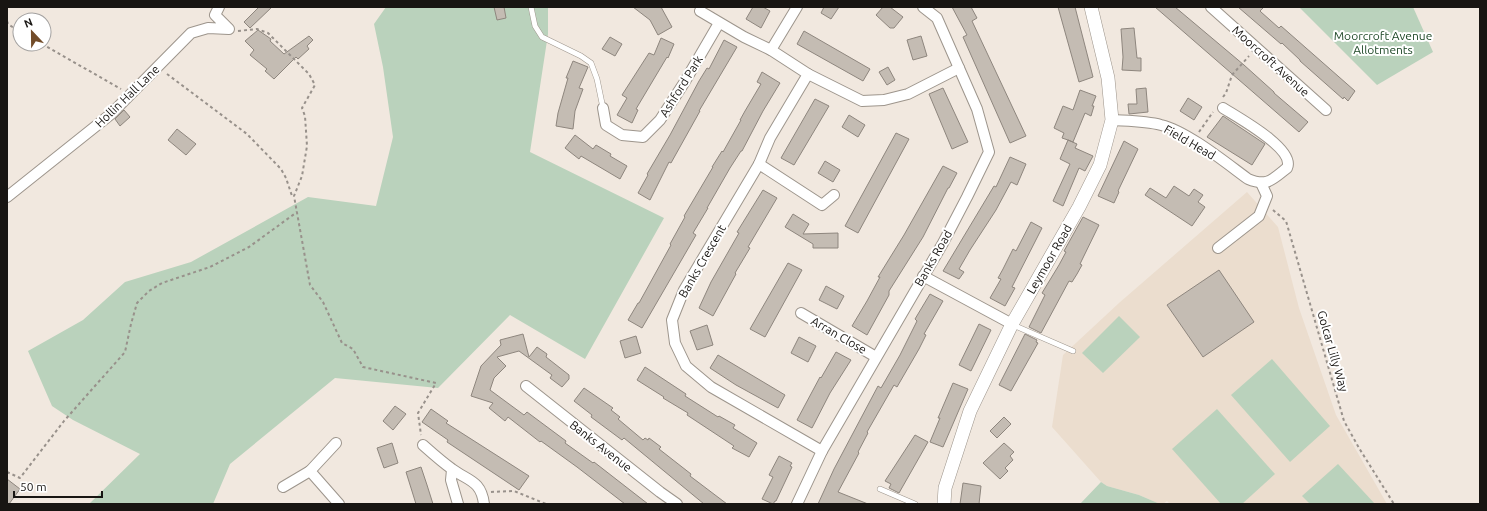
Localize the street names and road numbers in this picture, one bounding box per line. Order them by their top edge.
street label: Moorcroft Avenue [1230,23,1312,99]
street label: Ashford Park [657,53,705,119]
street label: Hollin Hall Lane [92,62,162,130]
street label: Field Head [1162,122,1218,162]
street label: Banks Crescent [676,222,728,300]
street label: Leymoor Road [1024,222,1074,296]
street label: Banks Road [912,228,954,288]
street label: Golcar Lilly Way [1315,309,1351,393]
street label: Arran Close [809,314,869,356]
street label: Banks Avenue [567,418,635,474]

